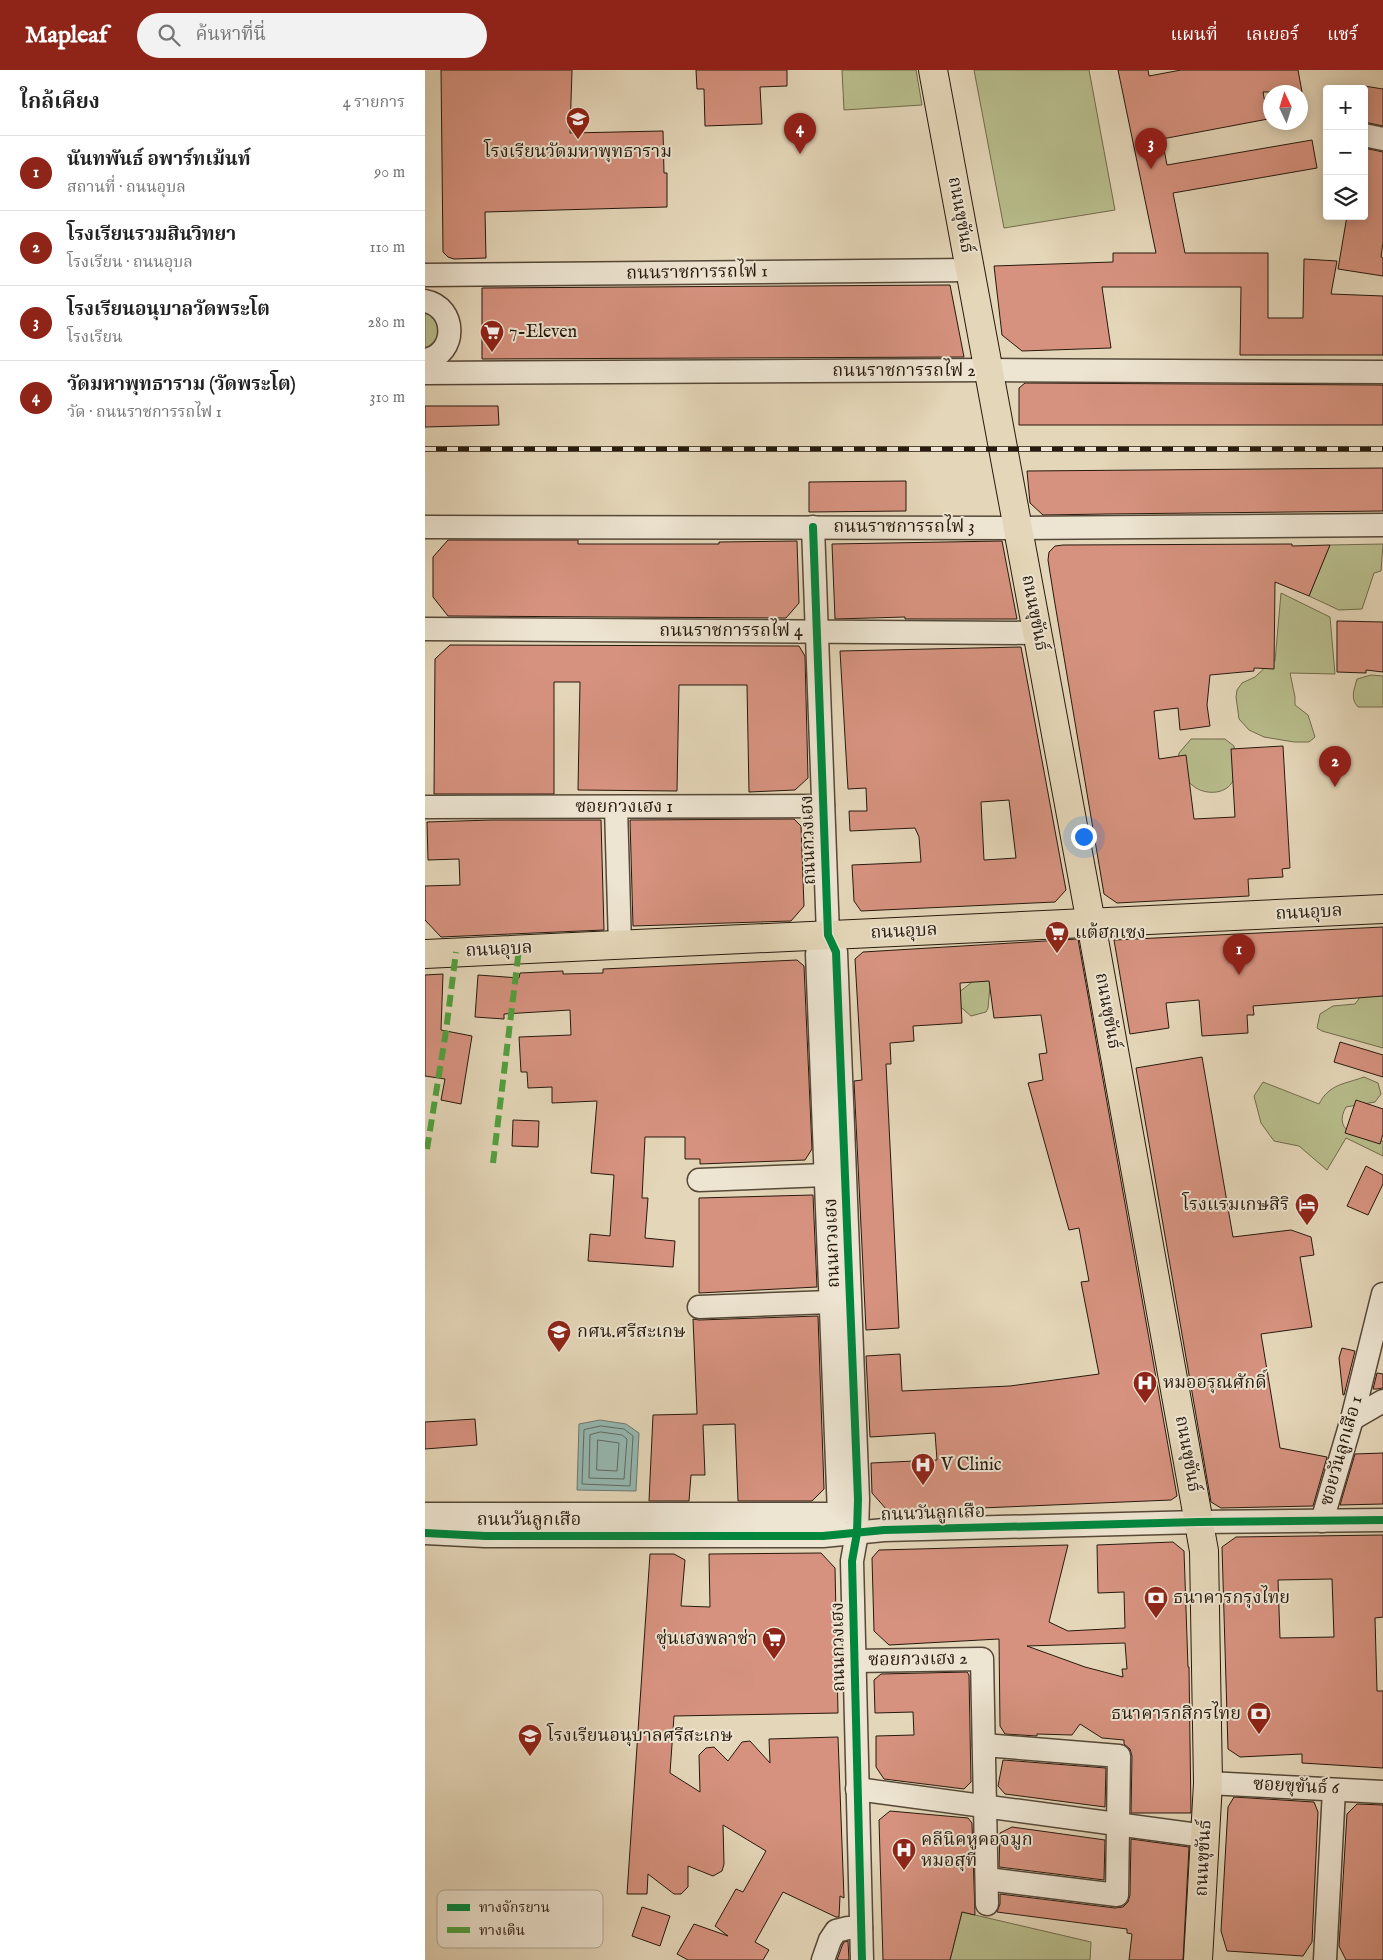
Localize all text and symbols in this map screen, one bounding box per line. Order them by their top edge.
search box [137,13,487,58]
text: Mapleaf [25,20,107,51]
icon: search [155,21,183,49]
text: ค้นหาที่นี่ [195,23,266,47]
text: แผนที่ [1170,24,1218,47]
text: เลเยอร์ [1246,24,1299,47]
text: แชร์ [1327,24,1358,47]
north arrow [1263,85,1308,130]
map controls [1323,85,1368,220]
button: + [1323,85,1368,130]
text: ใกล้เคียง [20,89,100,116]
text: 4 รายการ [343,93,405,113]
school or university icon: โรงเรียนวัดมหาพุทธาราม [565,106,591,140]
pin: 4 [784,113,816,154]
pin: 3 [1135,128,1167,169]
button: − [1323,130,1368,175]
place label: โรงเรียนวัดมหาพุทธาราม [483,138,672,164]
text: นันทพันธ์ อพาร์ทเม้นท์ [67,148,251,172]
text: 1 [33,163,39,183]
text: 90 m [374,163,405,183]
street label: ถนนขุขันธ์ [942,175,979,255]
button: layers [1323,175,1368,220]
text: สถานที่ · ถนนอุบล [67,178,186,198]
text: โรงเรียนรวมสินวิทยา [67,223,236,247]
text: 2 [32,238,40,258]
text: 110 m [369,238,405,258]
text: โรงเรียน · ถนนอุบล [67,253,193,273]
street label: ถนนราชการรถไฟ 1 [626,258,768,286]
text: โรงเรียนอนุบาลวัดพระโต [67,298,270,322]
text: 3 [33,313,39,333]
text: 280 m [368,313,405,333]
supermarket icon: 7-Eleven [479,319,505,353]
place label: 7-Eleven [509,321,578,344]
text: โรงเรียน [67,328,123,348]
street label: ถนนราชการรถไฟ 2 [832,358,976,383]
text: วัดมหาพุทธาราม (วัดพระโต) [67,373,296,397]
text: 4 [32,388,40,408]
text: 310 m [369,388,405,408]
text: วัด · ถนนราชการรถไฟ 1 [67,403,222,423]
street label: ถนนราชการรถไฟ 3 [833,514,975,539]
street label: ถนนขุขันธ์ [1015,573,1054,654]
street label: ถนนราชการรถไฟ 4 [659,618,803,643]
pin: 2 [1319,746,1351,787]
street label: ถนนกวงเฮง [796,795,822,885]
street label: ซอยกวงเฮง 1 [575,796,673,819]
your location [1071,824,1097,850]
street label: ถนนอุบล [1275,900,1343,926]
street label: ถนนอุบล [870,919,938,945]
supermarket icon: แต้ฮกเซง [1044,920,1070,954]
place label: แต้ฮกเซง [1075,922,1146,945]
pin: 1 [1223,934,1255,975]
street label: ถนนอุบล [465,937,533,963]
street label: ถนนขุขันธ์ [1089,971,1126,1051]
place label: โรงแรมเกษสิริ [1181,1191,1289,1217]
hotel icon: โรงแรมเกษสิริ [1294,1192,1320,1226]
street label: ถนนกวงเฮง [820,1198,846,1288]
school or university icon: กศน.ศรีสะเกษ [546,1319,572,1353]
place label: กศน.ศรีสะเกษ [577,1321,686,1344]
place label: หมออรุณศักดิ์ [1163,1368,1268,1395]
hospital icon: หมออรุณศักดิ์ [1132,1370,1158,1404]
street label: ซอยวันลูกเสือ 1 [1315,1393,1369,1509]
street label: ถนนขุขันธ์ [1169,1414,1206,1494]
hospital icon: V Clinic [910,1452,936,1486]
place label: V Clinic [940,1454,1002,1477]
street label: ถนนวันลูกเสือ [880,1501,986,1527]
street label: ถนนวันลูกเสือ [477,1509,581,1532]
bank icon: ธนาคารกรุงไทย [1143,1585,1169,1619]
place label: ธนาคารกรุงไทย [1173,1585,1290,1610]
street label: ถนนกวงเฮง [827,1602,851,1692]
supermarket icon: ซุ่นเฮงพลาซ่า [761,1626,787,1660]
place label: ซุ่นเฮงพลาซ่า [656,1628,757,1651]
street label: ซอยกวงเฮง 2 [868,1648,968,1672]
place label: ธนาคารกสิกรไทย [1111,1701,1241,1726]
bank icon: ธนาคารกสิกรไทย [1246,1701,1272,1735]
place label: โรงเรียนอนุบาลศรีสะเกษ [546,1722,733,1748]
school or university icon: โรงเรียนอนุบาลศรีสะเกษ [517,1723,543,1757]
street label: ซอยขุขันธ์ 6 [1252,1772,1340,1801]
street label: ถนนขุขันธ์ [1189,1818,1218,1897]
place label: คลีนิคหูคอจมูก หมอสุที [921,1829,1033,1873]
hospital icon: คลีนิคหูคอจมูก หมอสุที [891,1837,917,1871]
legend [437,1890,603,1948]
text: ทางจักรยาน [479,1899,550,1917]
text: ทางเดิน [479,1922,525,1940]

